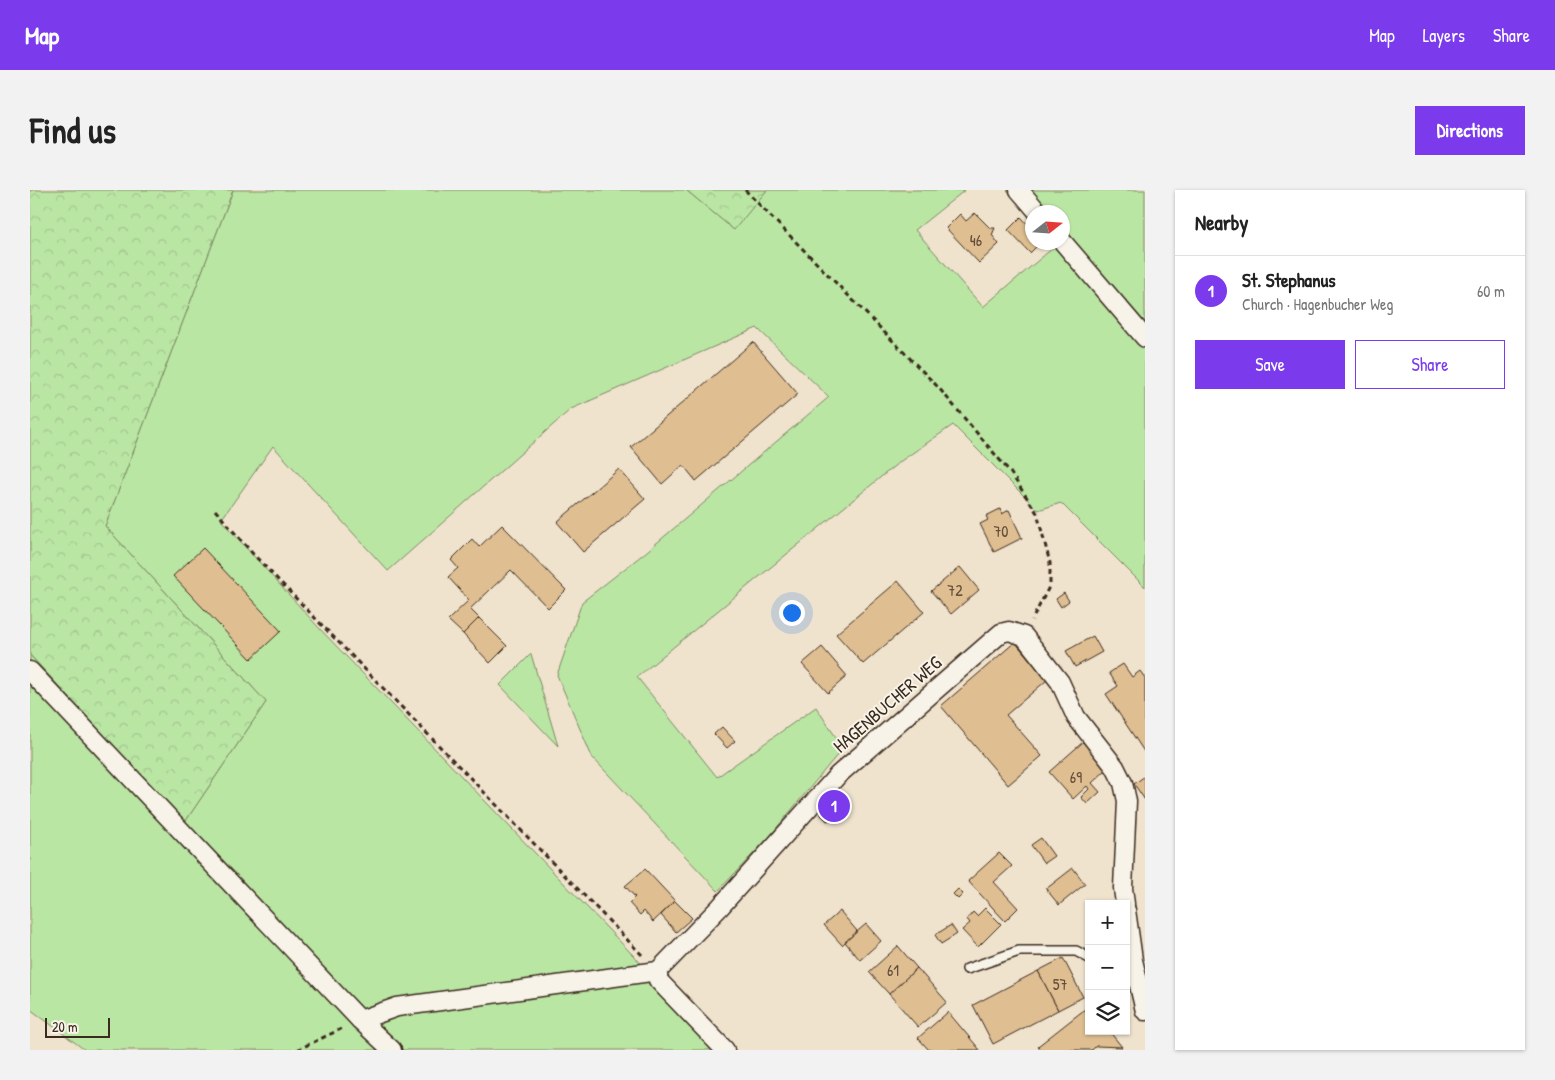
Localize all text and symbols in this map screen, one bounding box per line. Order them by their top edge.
text: Map [25,19,59,51]
text: Map [1369,23,1395,48]
text: Layers [1423,23,1465,48]
text: Share [1493,23,1530,48]
button: Directions [1415,106,1525,155]
text: Find us [30,107,116,154]
north arrow [1025,205,1070,250]
text: Nearby [1195,208,1248,237]
house number: 46 [970,229,982,251]
text: St. Stephanus [1242,267,1336,293]
text: 1 [1208,280,1214,302]
text: 60 m [1477,280,1505,302]
text: Church · Hagenbucher Weg [1242,293,1394,315]
button: Save [1195,340,1345,389]
button: Share [1355,340,1505,389]
house number: 70 [993,520,1009,542]
house number: 72 [947,579,963,601]
your location [779,600,805,626]
street label: HAGENBUCHER WEG [827,650,947,758]
house number: 69 [1070,766,1082,788]
pin: 1 [818,787,850,825]
map controls [1085,900,1130,1035]
button: + [1085,900,1130,945]
button: − [1085,945,1130,990]
house number: 61 [887,959,899,981]
house number: 57 [1053,973,1067,995]
button: layers [1085,990,1130,1035]
scale bar [45,1015,110,1038]
text: 20 m [52,1017,78,1036]

